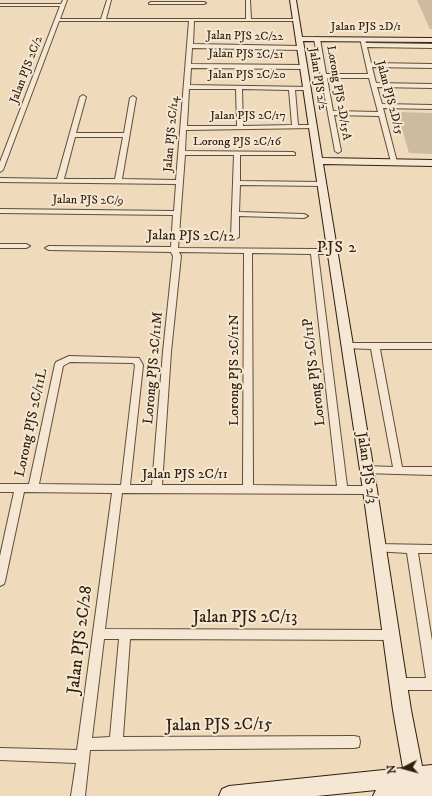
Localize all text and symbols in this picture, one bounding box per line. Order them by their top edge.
street label: Jalan PJS 2D/1 [331,21,401,35]
street label: Jalan PJS 2C/22 [207,29,283,45]
street label: Jalan PJS 2C/2 [8,34,46,106]
street label: Lorong PJS 2D/15A [323,44,353,142]
street label: Jalan PJS 2C/21 [208,47,284,63]
street label: Jalan PJS 2/2 [305,47,329,111]
street label: Jalan PJS 2D/15 [372,59,406,137]
street label: Jalan PJS 2C/20 [208,69,286,83]
street label: Jalan PJS 2C/14 [162,95,182,173]
street label: Jalan PJS 2C/17 [210,110,286,124]
street label: Lorong PJS 2C/16 [193,136,281,150]
street label: Jalan PJS 2C/9 [52,193,124,209]
street label: Jalan PJS 2C/12 [147,228,235,246]
district label: PJS 2 [317,239,357,259]
street label: Lorong PJS 2C/11M [141,311,167,425]
street label: Lorong PJS 2C/11N [227,314,243,426]
street label: Lorong PJS 2C/11P [300,317,330,427]
street label: Lorong PJS 2C/11L [12,367,52,479]
street label: Jalan PJS 2/3 [352,431,380,505]
street label: Jalan PJS 2C/11 [142,467,228,483]
street label: Jalan PJS 2C/28 [64,585,98,695]
street label: Jalan PJS 2C/13 [193,608,297,628]
street label: Jalan PJS 2C/15 [166,715,272,737]
north arrow [384,748,424,788]
text: N [385,764,399,774]

